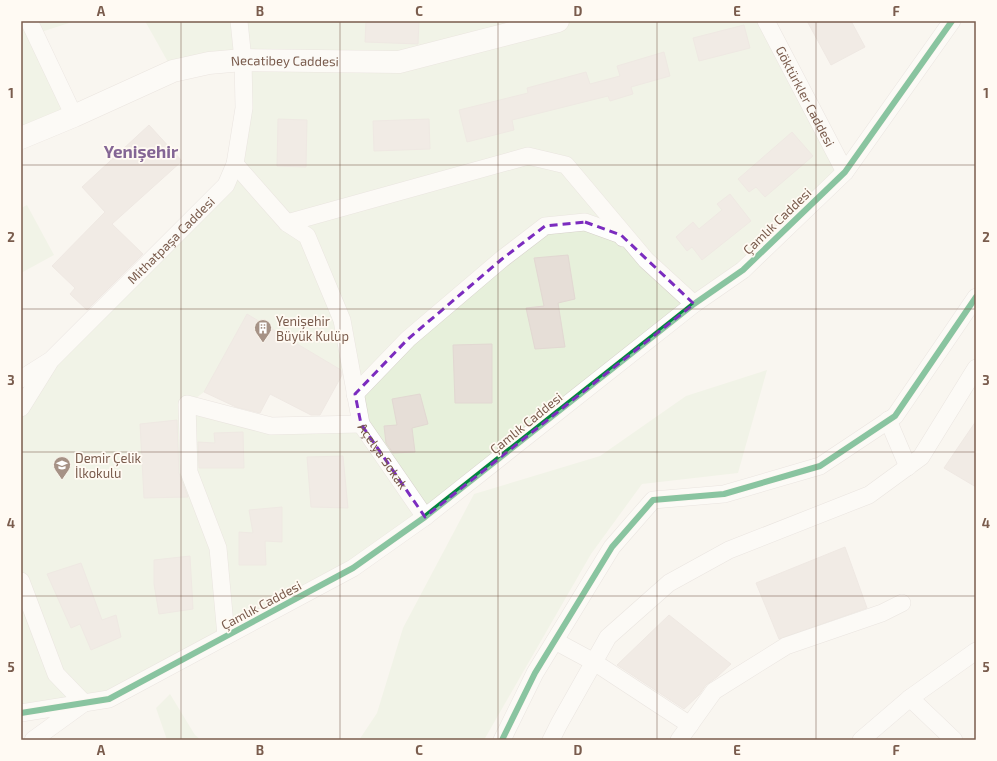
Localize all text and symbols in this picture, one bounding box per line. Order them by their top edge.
text: A [97,3,106,19]
text: B [256,3,264,19]
text: C [415,3,423,19]
text: D [574,3,583,19]
text: E [733,3,741,19]
text: F [892,3,900,19]
street label: Göktürkler Caddesi [772,43,838,149]
street label: Necatibey Caddesi [230,52,339,69]
text: 1 [8,85,14,101]
text: 1 [983,85,989,101]
district label: Yenişehir [104,141,179,163]
street label: Çamlık Caddesi [740,184,815,258]
street label: Mithatpaşa Caddesi [124,193,218,287]
text: 2 [7,229,15,245]
text: 2 [982,229,990,245]
place label: Yenişehir Büyük Kulüp [276,313,349,344]
building icon: Yenişehir Büyük Kulüp [253,318,273,343]
text: 3 [7,372,15,388]
text: 3 [982,372,990,388]
street label: Çamlık Caddesi [487,389,566,458]
street label: Açelya Sokak [355,420,412,492]
place label: Demir Çelik İlkokulu [75,450,142,481]
school or university icon: Demir Çelik İlkokulu [52,455,72,480]
text: 4 [7,515,15,531]
text: 4 [982,515,990,531]
street label: Çamlık Caddesi [218,577,304,634]
text: 5 [7,659,15,675]
text: 5 [982,659,990,675]
text: A [97,742,106,758]
text: B [256,742,264,758]
text: C [415,742,423,758]
text: D [574,742,583,758]
text: E [733,742,741,758]
text: F [892,742,900,758]

